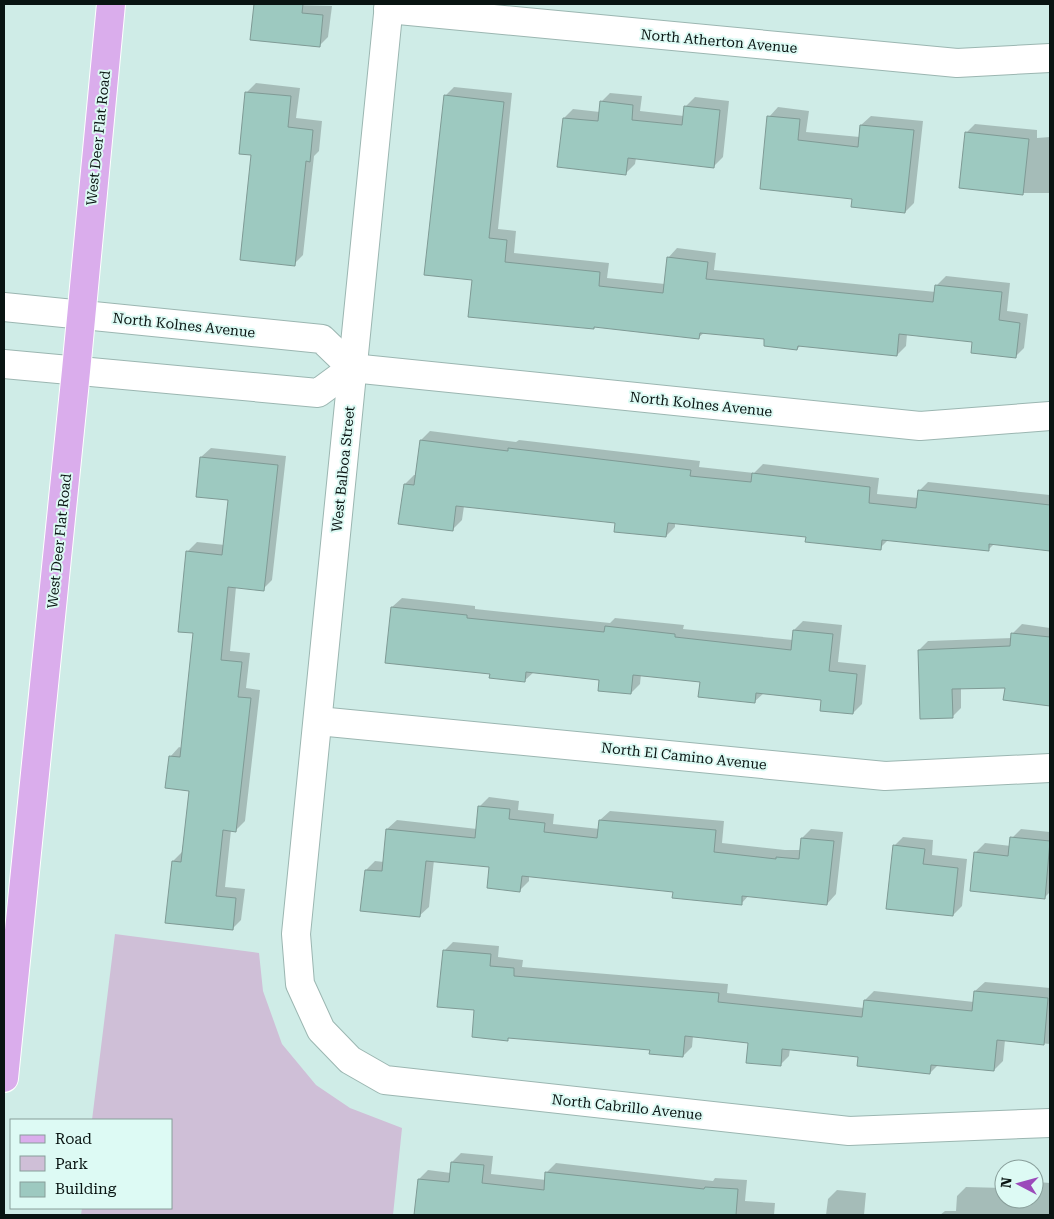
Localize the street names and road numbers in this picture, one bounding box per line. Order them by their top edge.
street label: North Atherton Avenue [640,26,798,56]
street label: West Deer Flat Road [83,70,113,206]
street label: North Kolnes Avenue [112,310,256,340]
street label: North Kolnes Avenue [629,389,773,419]
street label: West Balboa Street [328,405,358,533]
street label: West Deer Flat Road [44,473,74,609]
street label: North El Camino Avenue [600,739,768,773]
street label: North Cabrillo Avenue [551,1091,703,1123]

